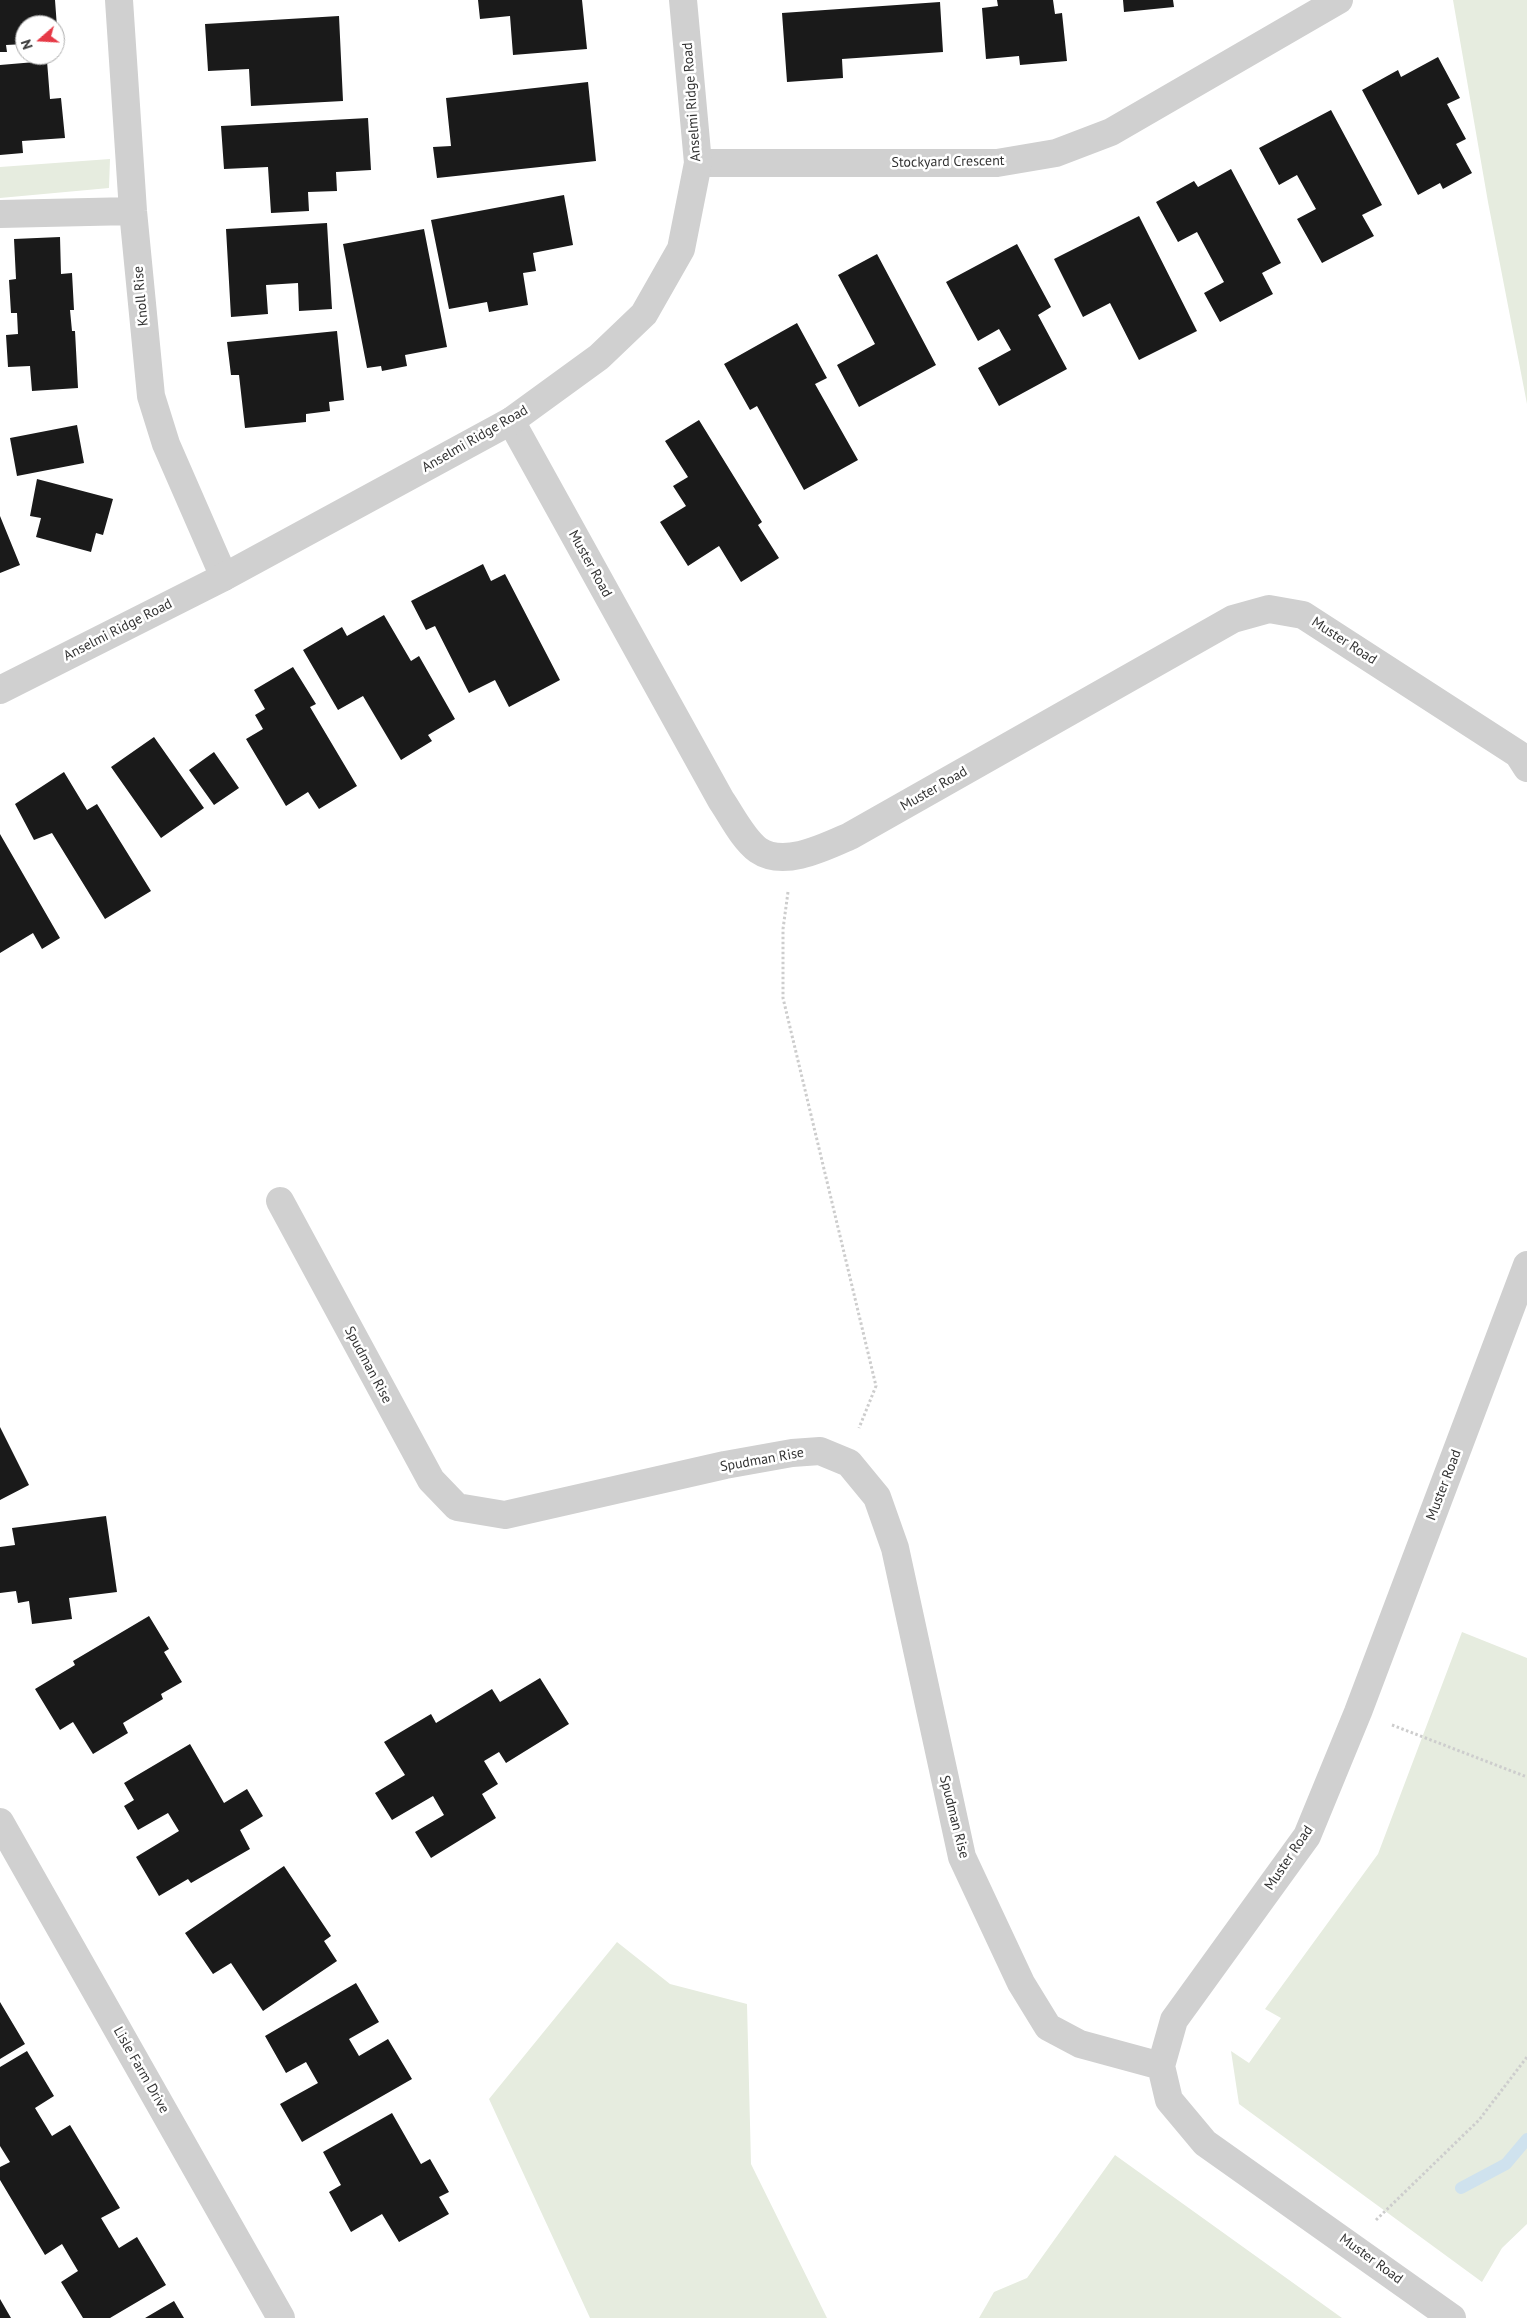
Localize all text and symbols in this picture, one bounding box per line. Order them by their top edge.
north arrow [15,15,65,65]
text: N [17,37,37,52]
street label: Anselmi Ridge Road [679,42,705,162]
street label: Stockyard Crescent [891,153,1005,171]
street label: Knoll Rise [130,265,152,327]
street label: Anselmi Ridge Road [419,402,531,476]
street label: Muster Road [565,527,615,601]
street label: Anselmi Ridge Road [61,595,175,665]
street label: Muster Road [1308,614,1380,668]
street label: Muster Road [898,763,970,815]
street label: Spudman Rise [341,1324,395,1406]
street label: Spudman Rise [719,1444,805,1476]
street label: Muster Road [1423,1447,1465,1523]
street label: Spudman Rise [936,1774,972,1860]
street label: Muster Road [1261,1822,1317,1894]
street label: Lisle Farm Drive [109,2024,173,2116]
street label: Muster Road [1336,2230,1406,2288]

